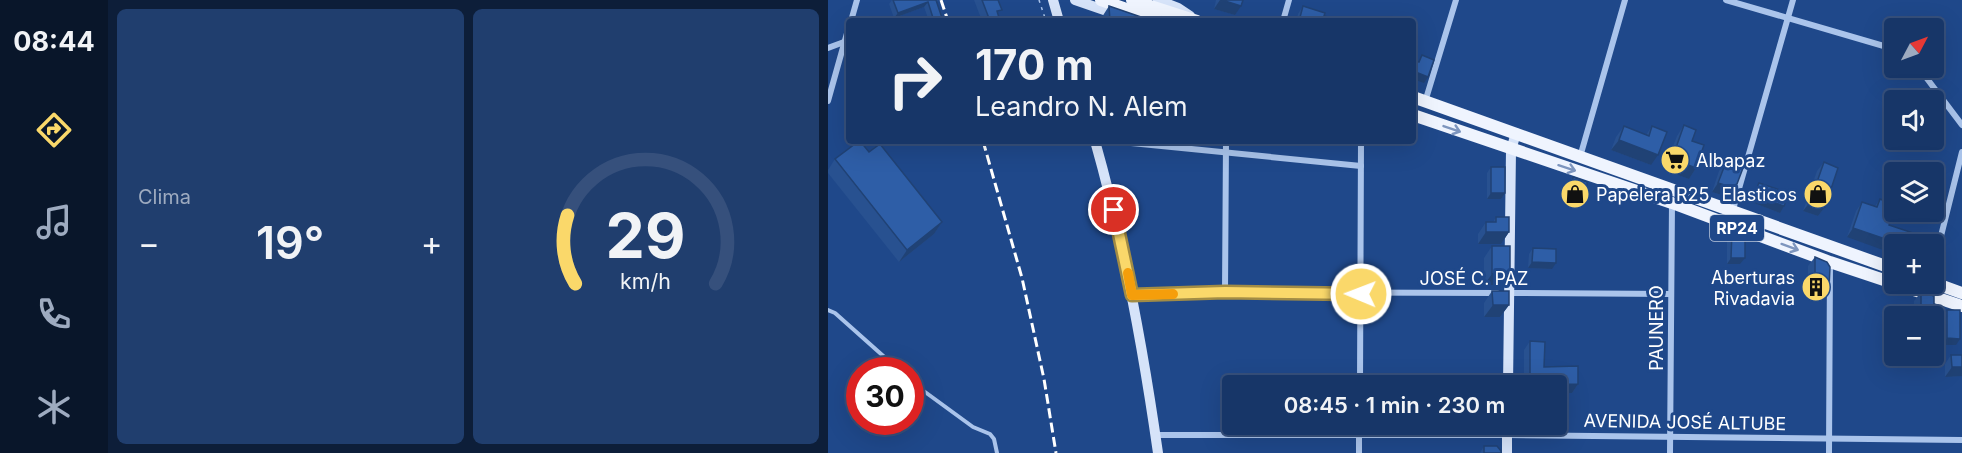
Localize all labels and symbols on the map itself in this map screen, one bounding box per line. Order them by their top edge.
north arrow [1884,18,1944,78]
one-way arrow [1442,124,1461,135]
supermarket icon: Albapaz [1659,144,1691,176]
place label: Albapaz [1696,150,1765,171]
one-way arrow [1557,164,1576,175]
shop icon: Papelera R25 [1559,178,1591,210]
shop icon: Elasticos [1802,178,1834,210]
pin [1088,184,1139,235]
place label: Papelera R25 [1596,184,1709,205]
place label: Elasticos [1721,184,1797,205]
road number: RP24 [1710,215,1764,241]
one-way arrow [1781,243,1799,254]
position arrow [1329,262,1393,326]
street label: JOSÉ C. PAZ [1420,267,1528,289]
place label: Aberturas Rivadavia [1711,267,1795,309]
building icon: Aberturas Rivadavia [1800,271,1832,303]
street label: PAUNERO [1646,285,1667,371]
speed limit sign: 30 [846,357,924,435]
street label: AVENIDA JOSÉ ALTUBE [1584,409,1786,434]

